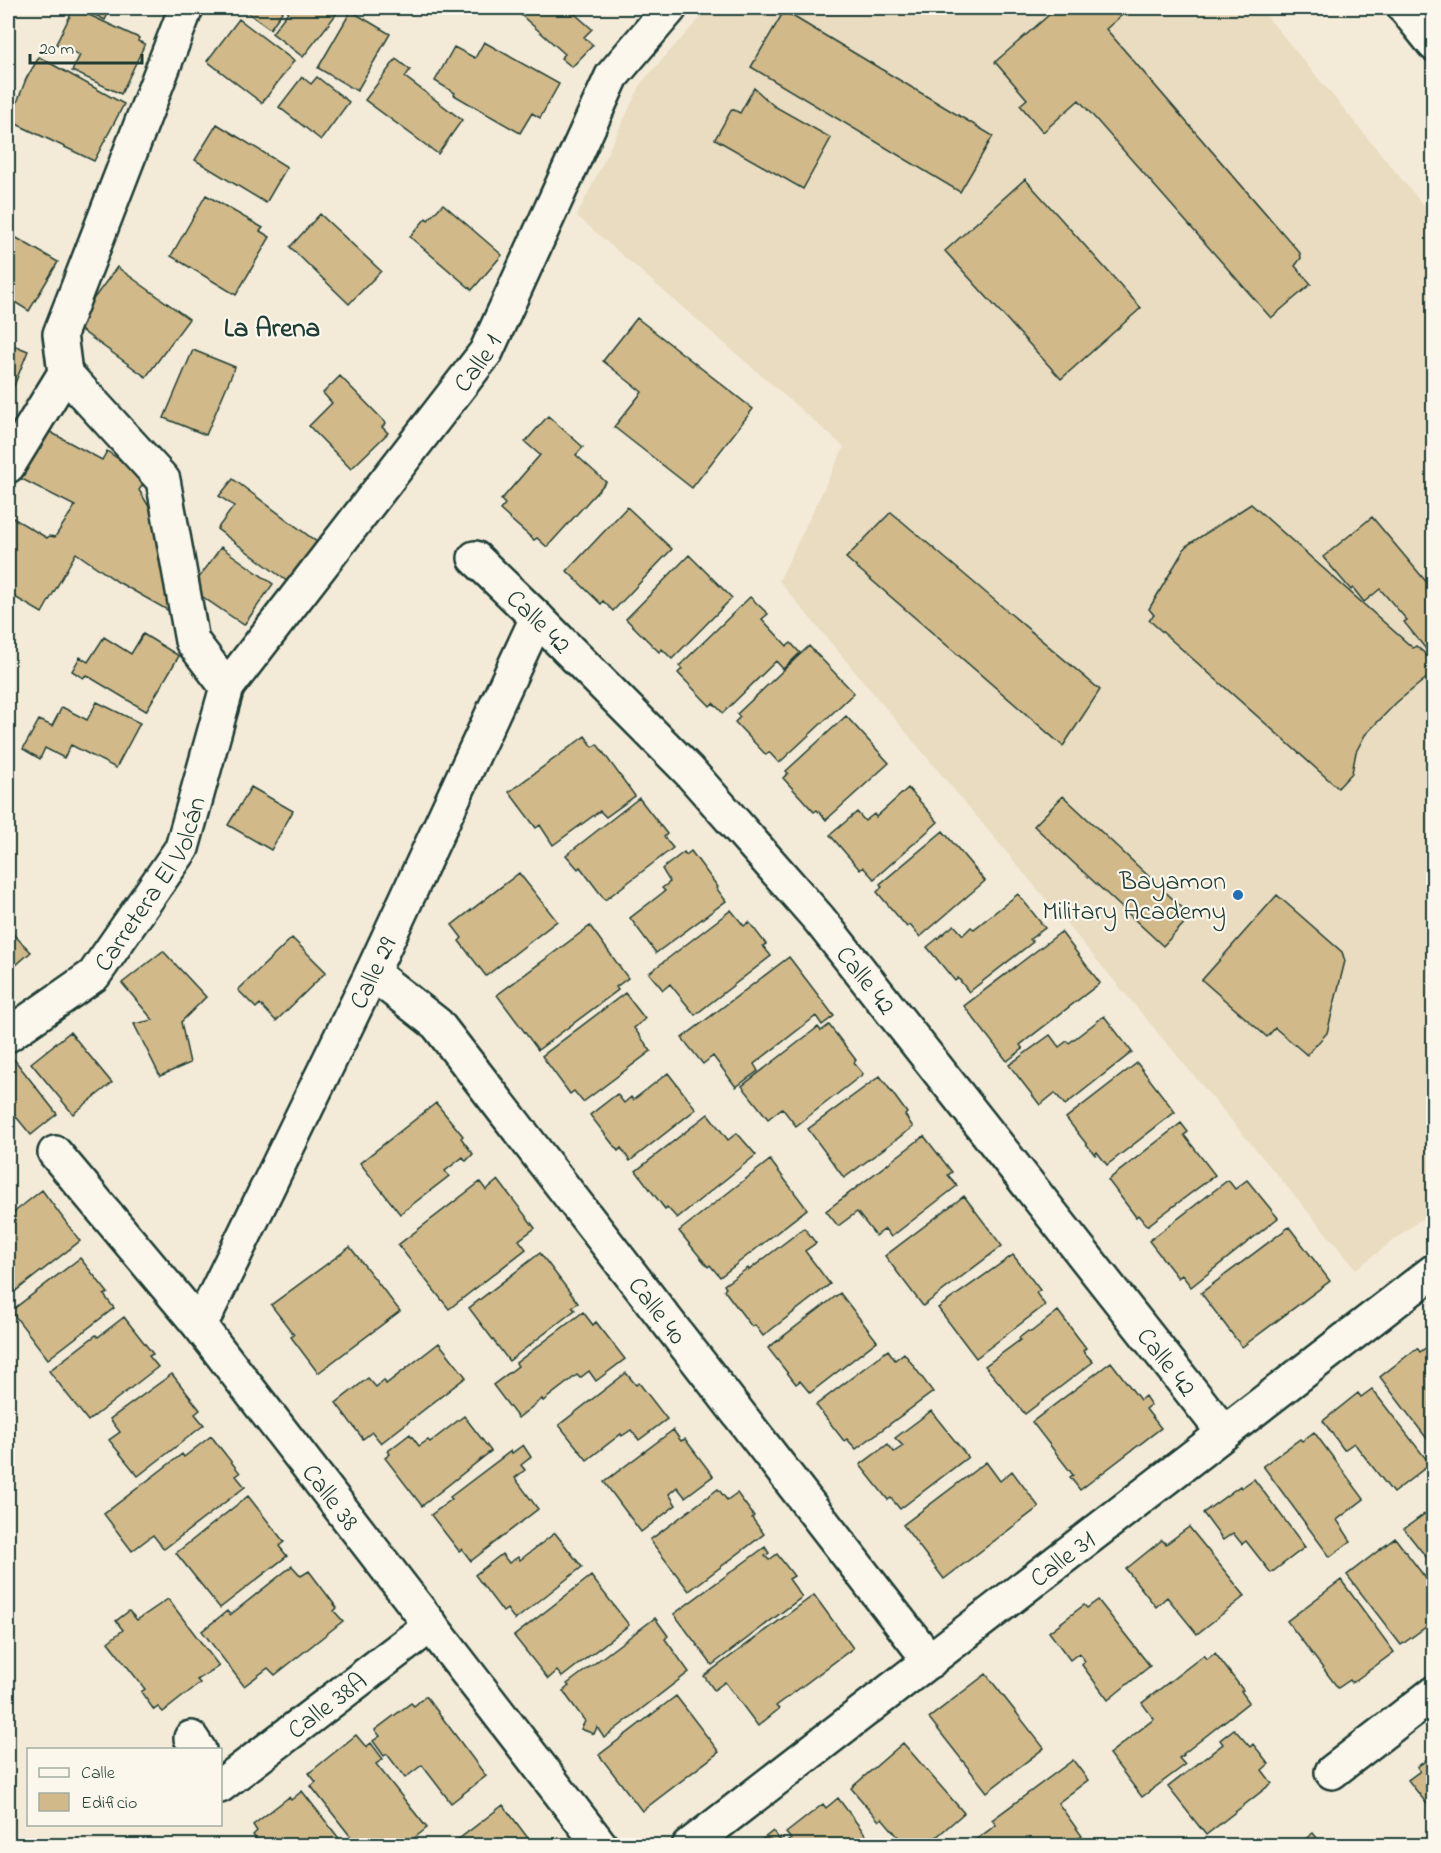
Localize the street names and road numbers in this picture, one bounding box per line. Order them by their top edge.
street label: Calle 1 [445,329,513,402]
street label: Calle 42 [496,582,579,664]
street label: Carretera El Volcán [86,793,217,980]
street label: Calle 29 [341,931,408,1017]
street label: Calle 42 [825,939,904,1024]
street label: Calle 40 [617,1269,694,1354]
street label: Calle 42 [1126,1320,1205,1406]
street label: Calle 38 [291,1457,367,1540]
street label: Calle 31 [1023,1523,1105,1598]
street label: Calle 38A [280,1664,376,1750]

